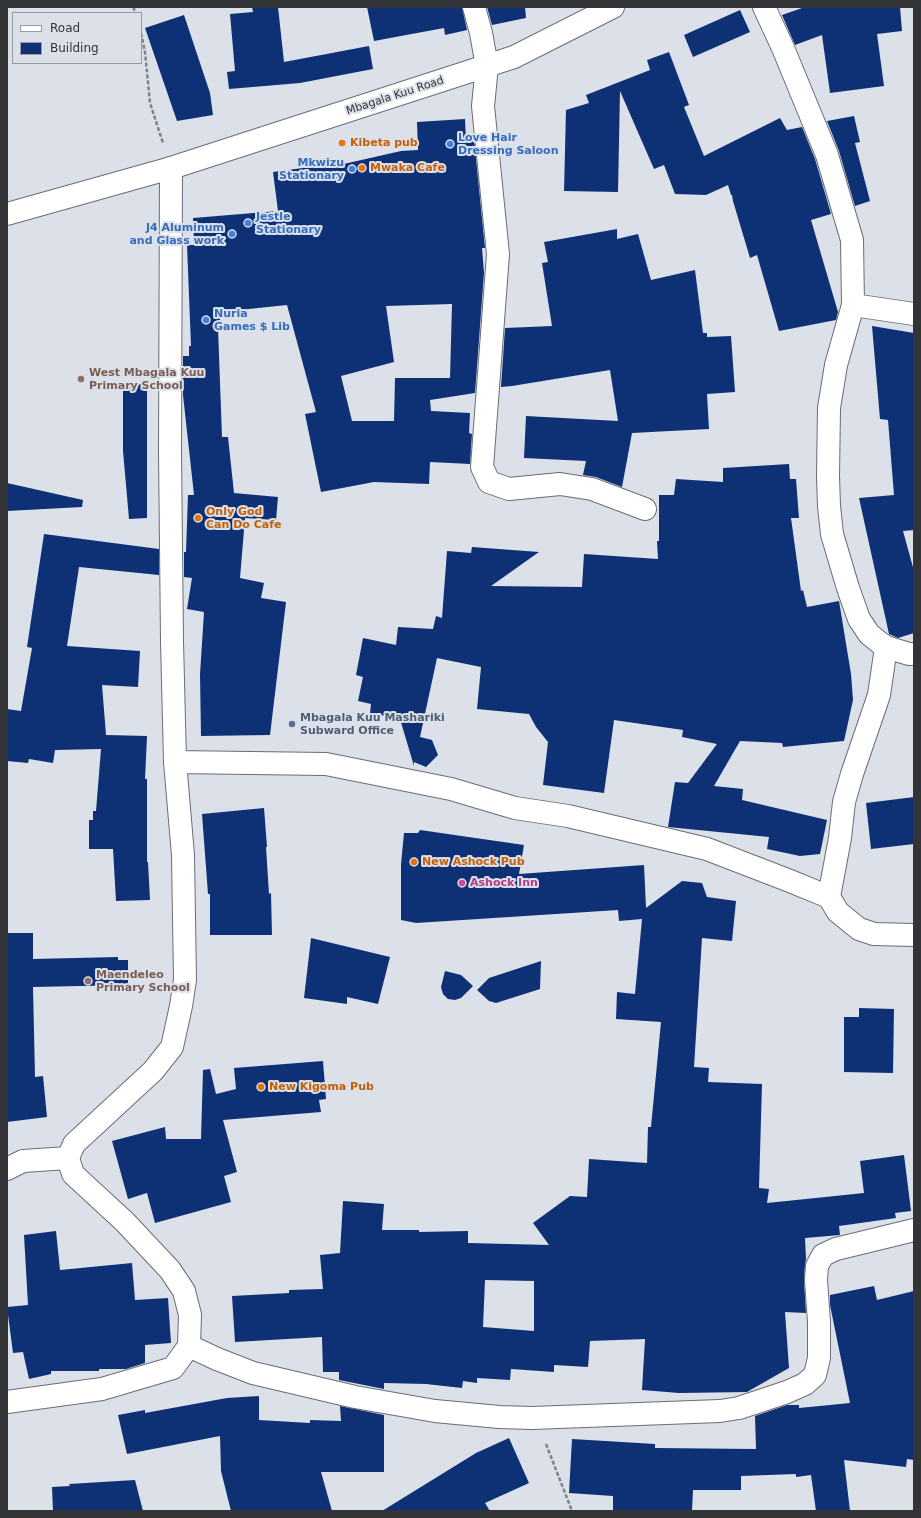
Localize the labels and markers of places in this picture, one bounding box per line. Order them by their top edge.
place label: Love Hair Dressing Saloon [458,131,558,157]
place label: Kibeta pub [350,136,418,150]
marker: Kibeta pub [337,138,347,148]
marker: Love Hair Dressing Saloon [445,139,455,149]
place label: Mkwizu Stationary [279,156,344,182]
place label: Mwaka Cafe [370,161,445,175]
marker: Mwaka Cafe [357,163,367,173]
marker: Mkwizu Stationary [347,164,357,174]
place label: Jestle Stationary [256,210,321,236]
marker: Jestle Stationary [243,218,253,228]
place label: J4 Aluminum and Glass work [129,221,224,247]
marker: J4 Aluminum and Glass work [227,229,237,239]
place label: Nuria Games $ Lib [214,307,290,333]
marker: Nuria Games $ Lib [201,315,211,325]
place label: West Mbagala Kuu Primary School [89,366,204,392]
marker: West Mbagala Kuu Primary School [76,374,86,384]
place label: Only God Can Do Cafe [206,505,281,531]
marker: Only God Can Do Cafe [193,513,203,523]
place label: Mbagala Kuu Mashariki Subward Office [300,711,445,737]
marker: Mbagala Kuu Mashariki Subward Office [287,719,297,729]
place label: New Ashock Pub [422,855,525,869]
marker: New Ashock Pub [409,857,419,867]
place label: Ashock Inn [470,876,538,890]
marker: Ashock Inn [457,878,467,888]
place label: Maendeleo Primary School [96,968,190,994]
marker: Maendeleo Primary School [83,976,93,986]
place label: New Kigoma Pub [269,1080,374,1094]
marker: New Kigoma Pub [256,1082,266,1092]

